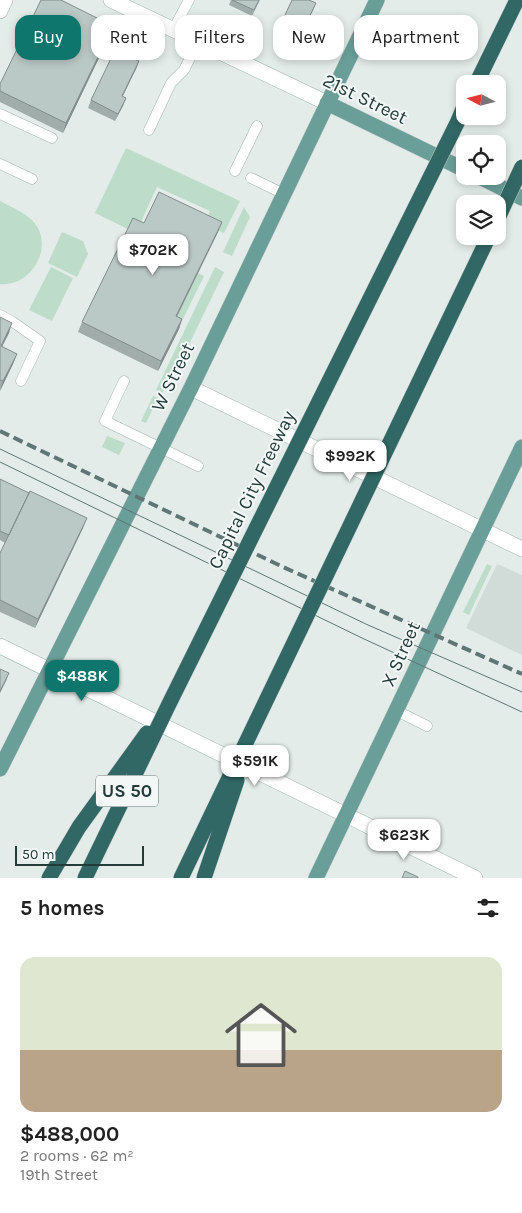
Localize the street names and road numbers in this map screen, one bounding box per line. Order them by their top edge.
street label: 21st Street [319,69,411,129]
street label: W Street [147,339,199,415]
street label: Capital City Freeway [204,407,300,573]
street label: X Street [377,618,425,690]
road number: US 50 [96,776,158,806]

